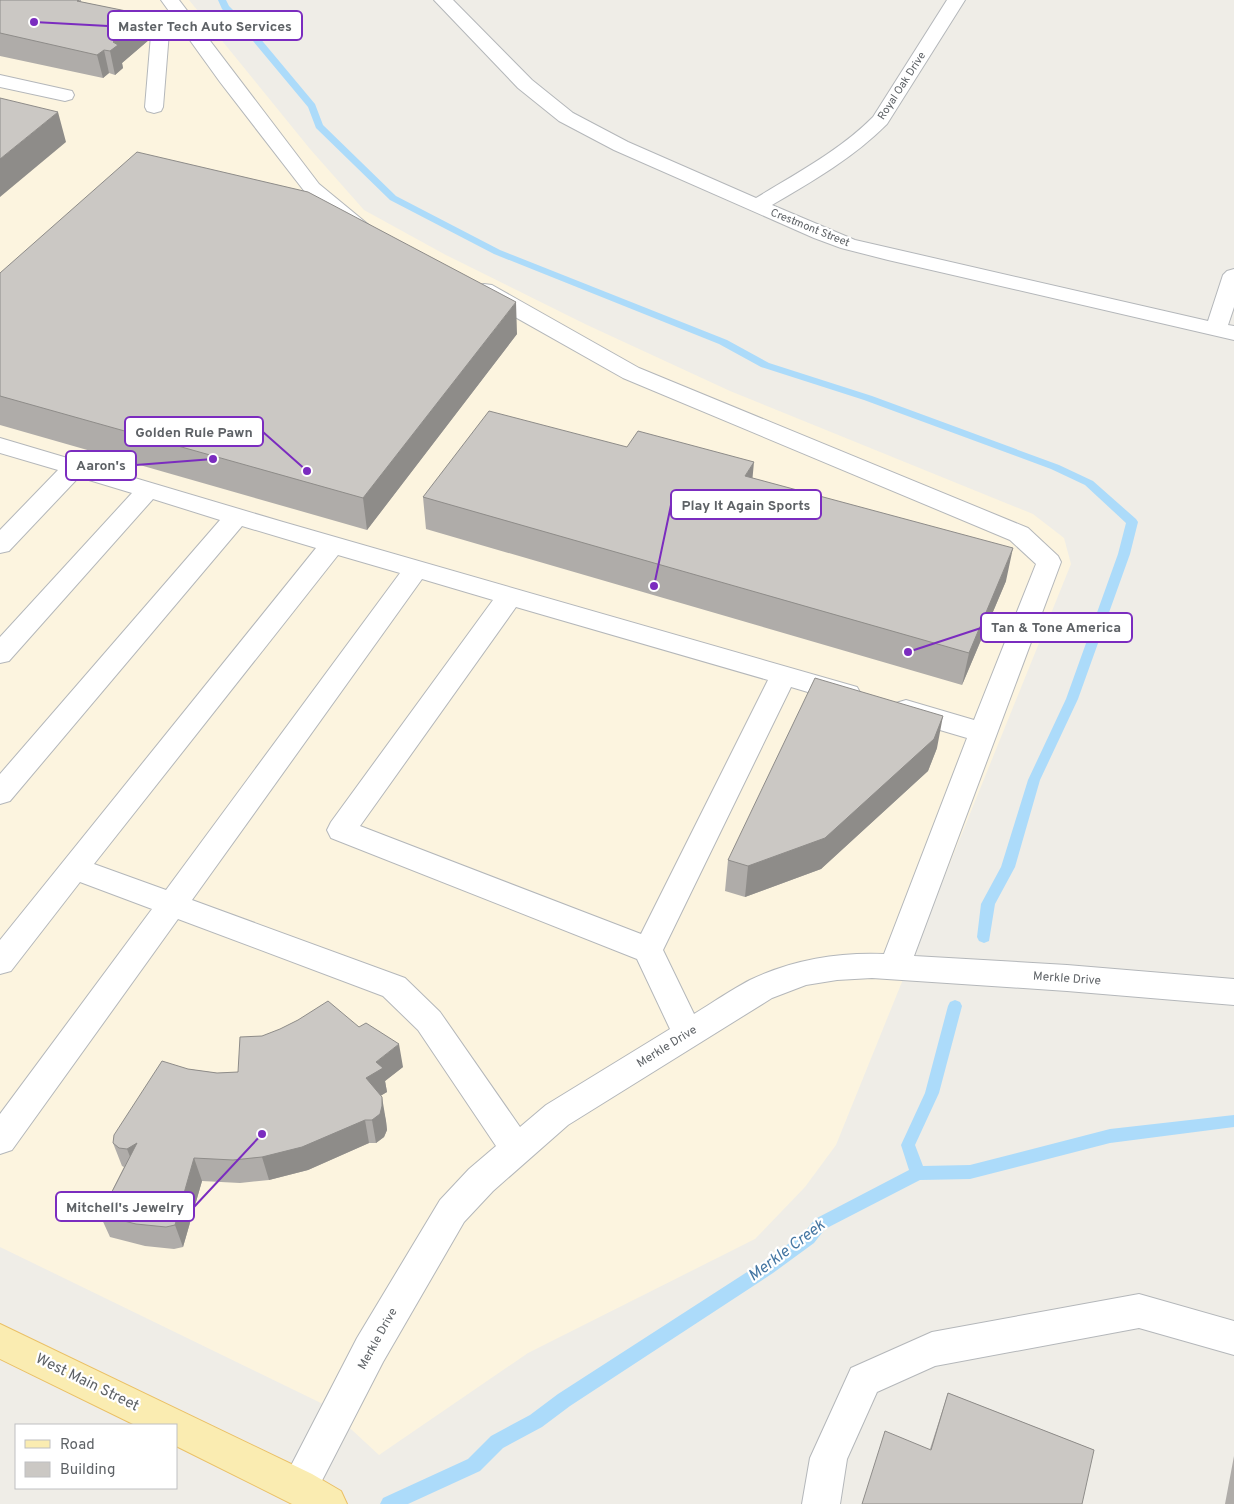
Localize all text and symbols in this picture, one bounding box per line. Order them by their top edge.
callout: Master Tech Auto Services [108,11,302,40]
text: Master Tech Auto Services [118,19,292,36]
street label: Royal Oak Drive [875,49,929,123]
street label: Crestmont Street [768,206,852,250]
callout: Golden Rule Pawn [125,417,263,446]
text: Golden Rule Pawn [135,425,253,442]
callout: Aaron's [66,451,136,480]
text: Aaron's [76,458,126,475]
callout: Play It Again Sports [671,490,821,519]
text: Play It Again Sports [682,498,811,515]
callout: Tan & Tone America [981,613,1132,642]
text: Tan & Tone America [991,620,1121,637]
street label: Merkle Drive [1032,969,1102,989]
street label: Merkle Drive [634,1022,700,1072]
callout: Mitchell's Jewelry [56,1192,194,1221]
text: Mitchell's Jewelry [66,1200,184,1217]
water label: Merkle Creek [745,1215,830,1286]
street label: Merkle Drive [355,1305,401,1373]
street label: West Main Street [32,1350,142,1416]
legend [15,1424,178,1489]
text: Road [60,1436,95,1455]
text: Building [60,1461,115,1480]

